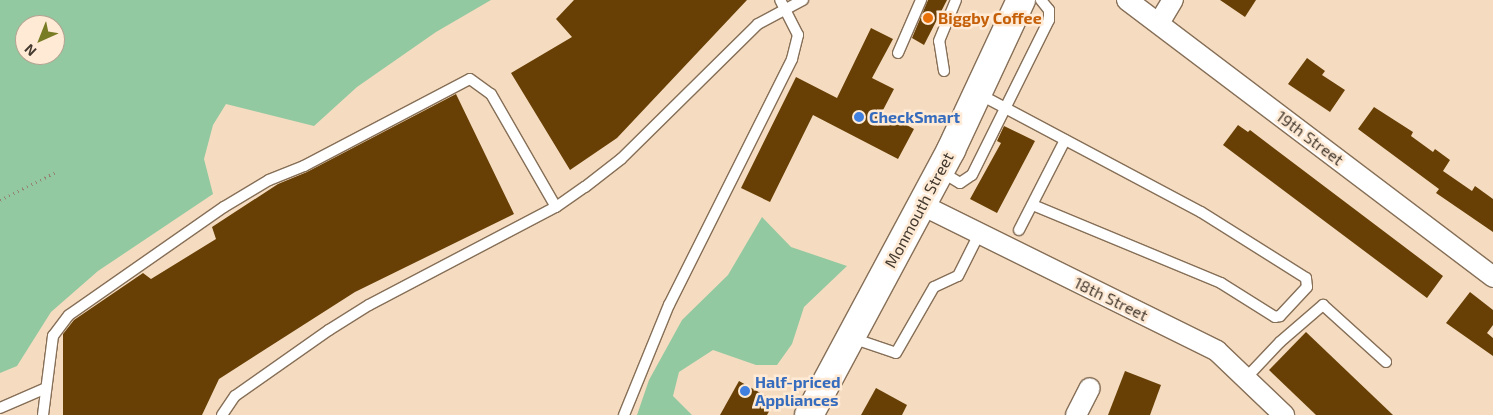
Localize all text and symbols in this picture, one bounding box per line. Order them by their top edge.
place label: Biggby Coffee [938,8,1042,28]
marker: Biggby Coffee [922,12,934,24]
north arrow [15,15,65,65]
text: N [20,41,39,60]
place label: CheckSmart [869,107,960,127]
street label: 19th Street [1273,107,1347,169]
marker: CheckSmart [853,111,865,123]
street label: Monmouth Street [880,149,958,271]
street label: 18th Street [1071,273,1151,325]
place label: Half-priced Appliances [755,372,840,410]
marker: Half-priced Appliances [739,385,751,397]

